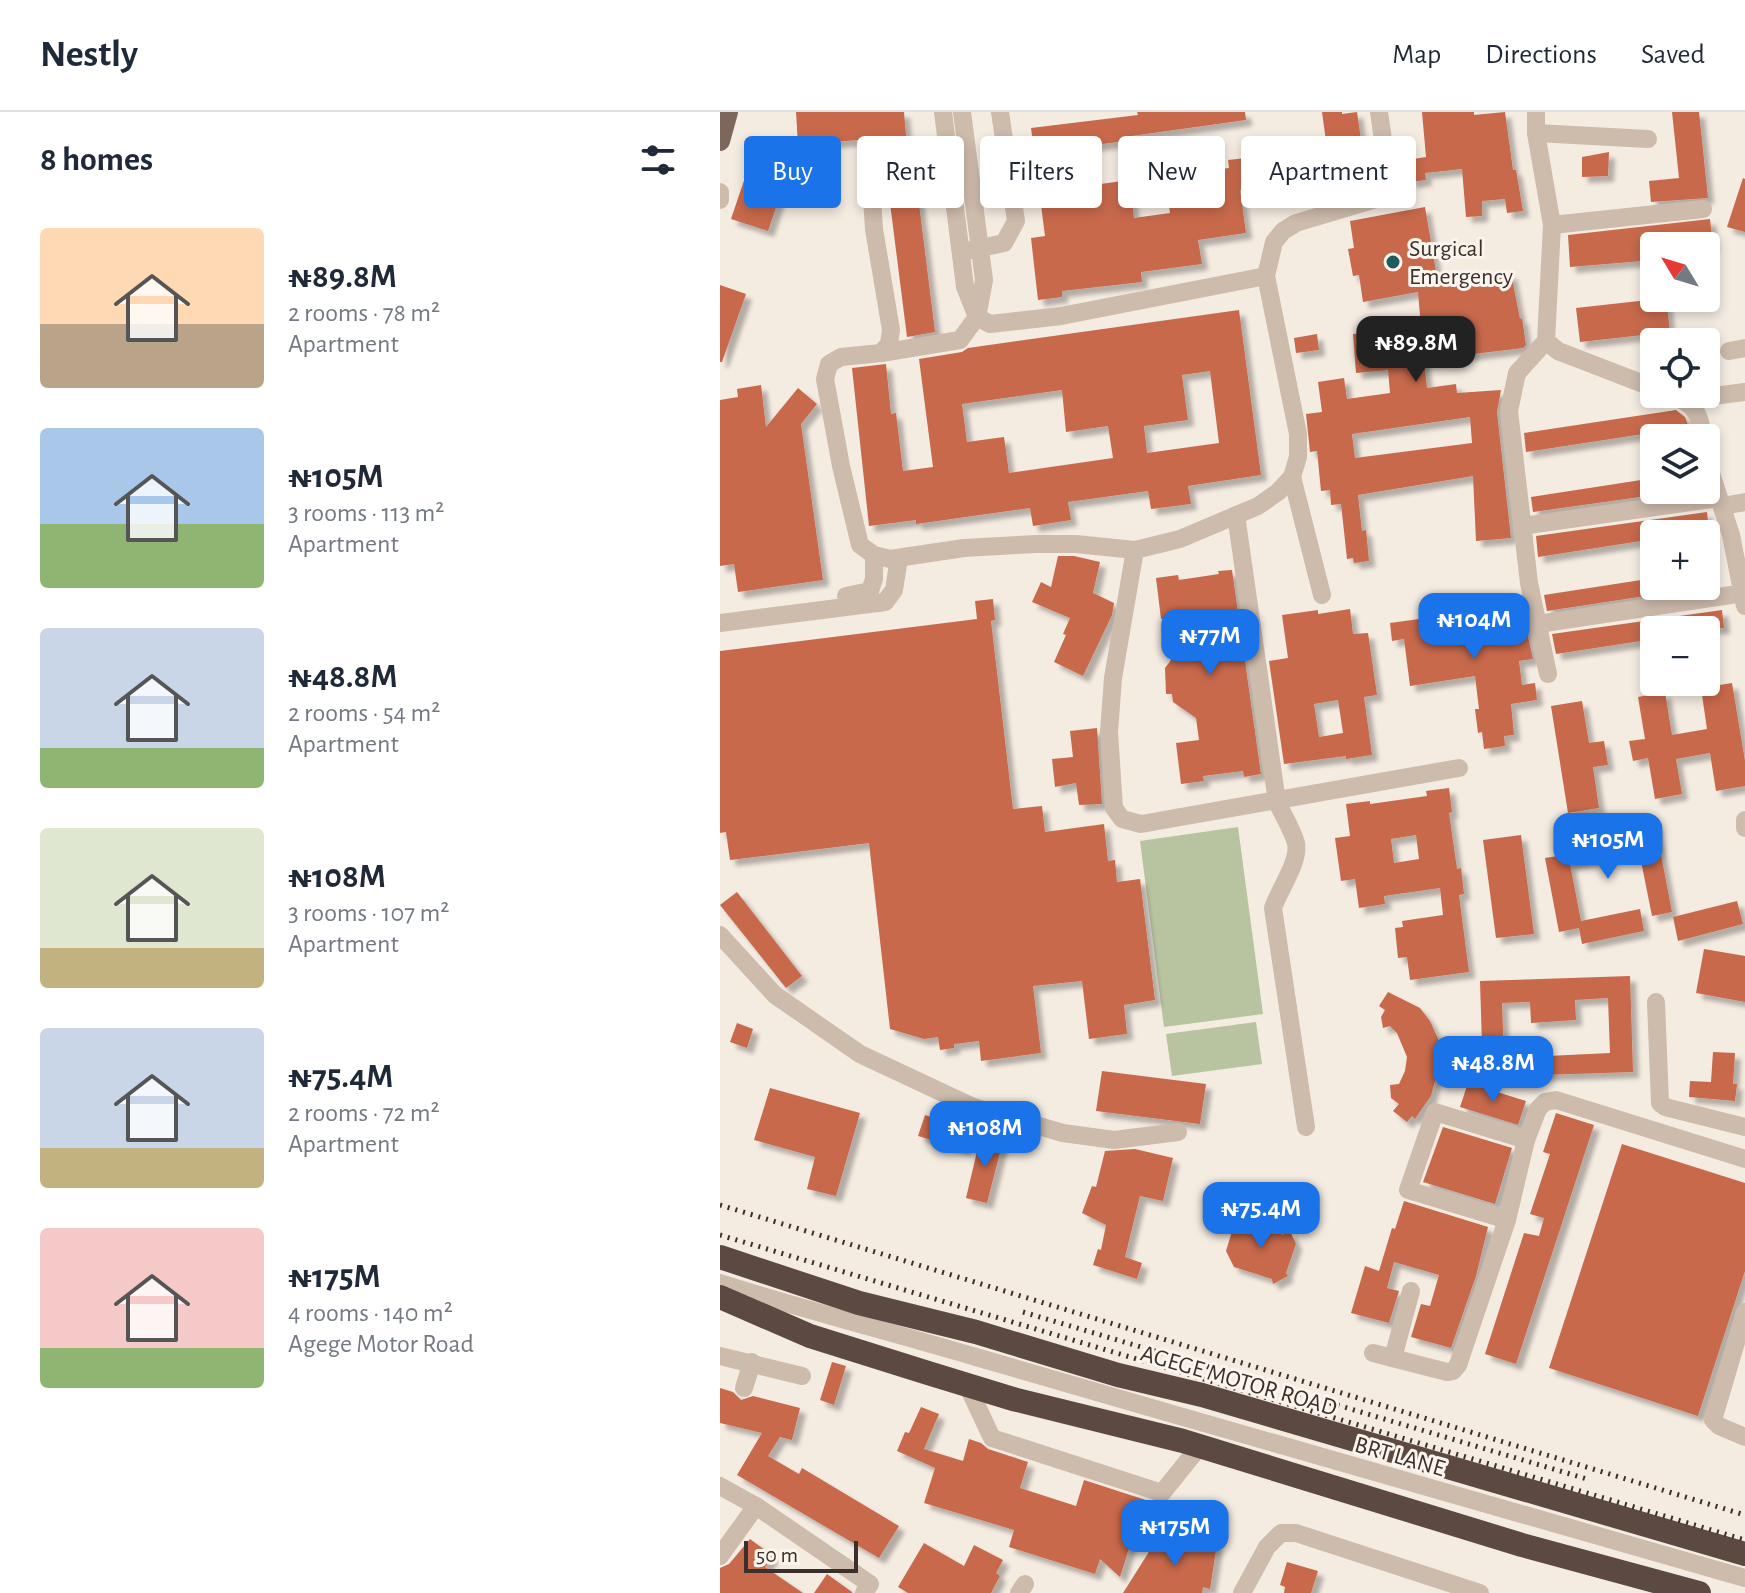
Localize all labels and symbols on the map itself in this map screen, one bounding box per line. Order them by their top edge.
north arrow [1640,232,1720,312]
place label: Surgical Emergency [1409,237,1513,289]
marker: Surgical Emergency [1384,253,1402,271]
pin: ₦89.8M [1351,316,1481,384]
pin: ₦104M [1418,593,1530,661]
pin: ₦77M [1163,609,1257,677]
pin: ₦105M [1552,813,1664,881]
pin: ₦48.8M [1428,1036,1558,1104]
pin: ₦108M [929,1101,1041,1169]
pin: ₦75.4M [1196,1182,1326,1250]
street label: AGEGE MOTOR ROAD [1138,1341,1340,1420]
street label: BRT LANE [1352,1433,1448,1481]
pin: ₦175M [1119,1500,1231,1568]
scale bar [744,1537,858,1573]

